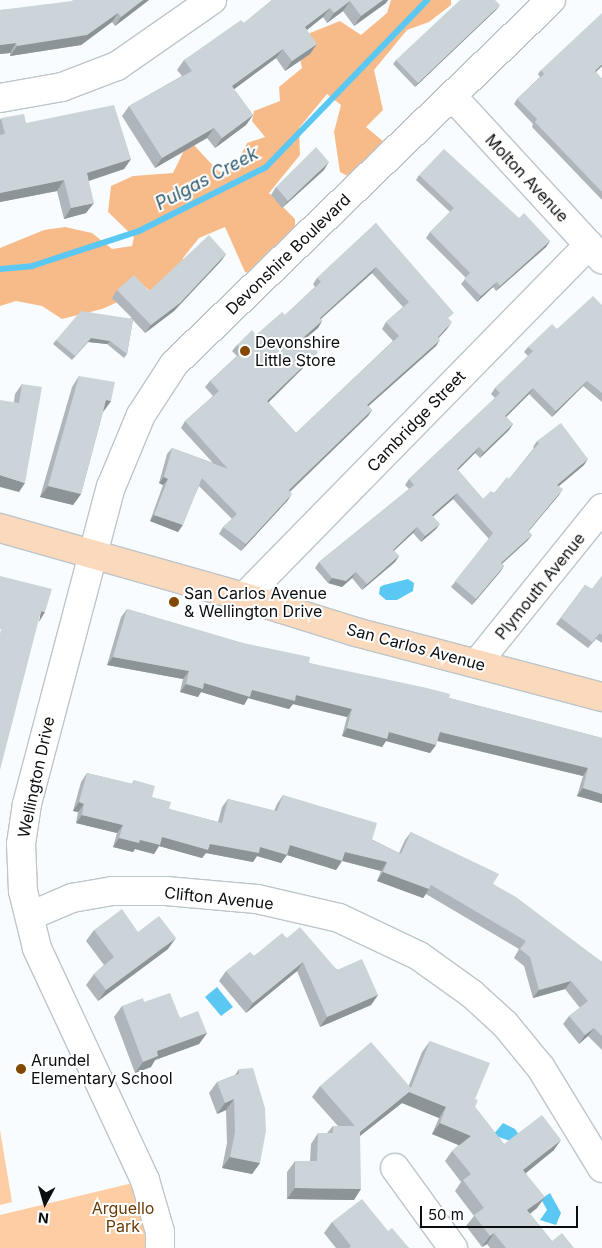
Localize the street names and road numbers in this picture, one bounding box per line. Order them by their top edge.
street label: Molton Avenue [481,130,573,226]
street label: Devonshire Boulevard [222,190,354,318]
street label: Cambridge Street [363,366,469,476]
street label: Plymouth Avenue [491,529,589,643]
street label: San Carlos Avenue [345,619,487,675]
street label: Wellington Drive [14,715,58,839]
street label: Clifton Avenue [163,883,275,913]

